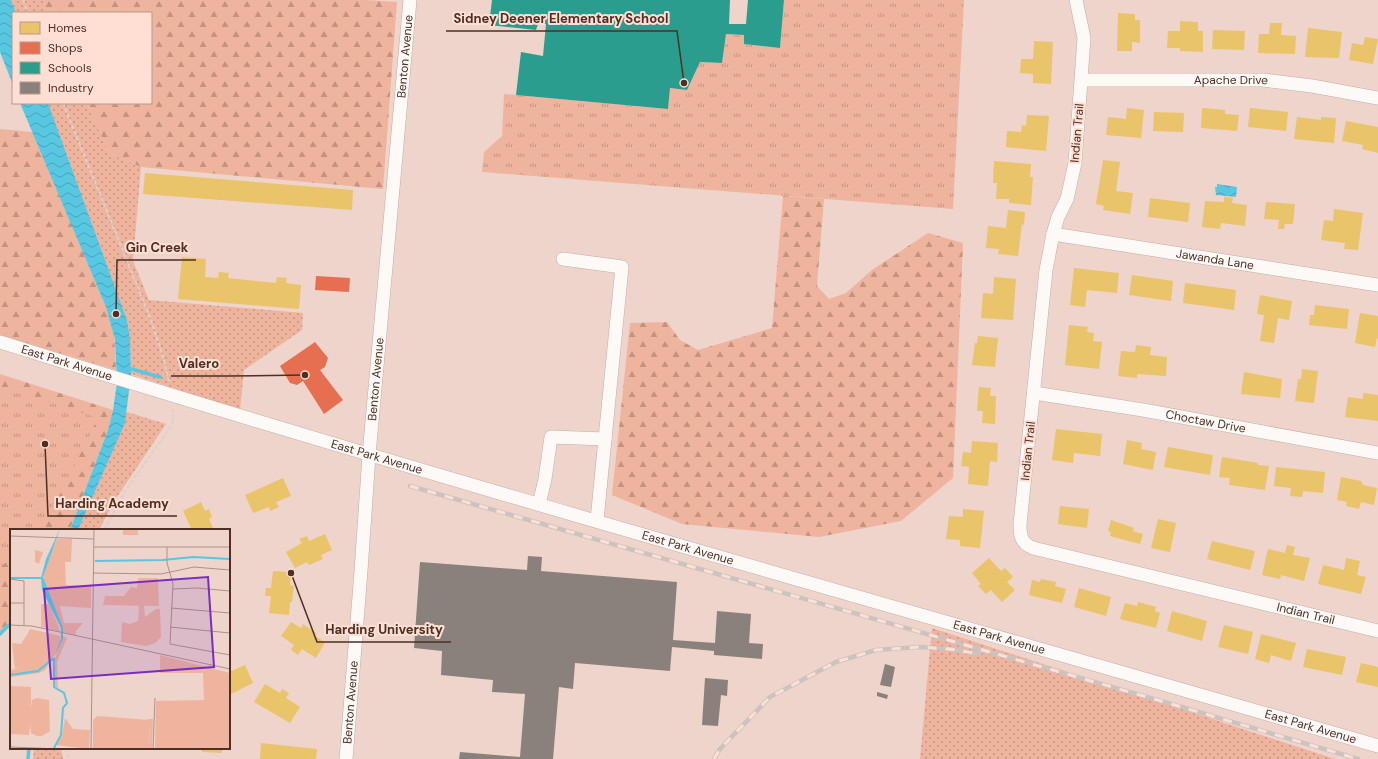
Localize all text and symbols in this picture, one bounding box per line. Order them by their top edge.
callout: Sidney Deener Elementary School [446,6,677,31]
text: Sidney Deener Elementary School [454,10,668,27]
legend [12,12,152,104]
street label: Benton Avenue [393,14,417,99]
text: Homes [48,20,87,36]
text: Shops [48,40,83,56]
text: Schools [48,60,92,76]
street label: Apache Drive [1194,72,1269,89]
text: Industry [48,80,94,96]
street label: Indian Trail [1066,103,1088,163]
callout: Gin Creek [117,235,196,260]
text: Gin Creek [126,239,189,256]
street label: Jawanda Lane [1175,245,1255,273]
street label: Benton Avenue [364,337,388,422]
street label: East Park Avenue [19,341,115,385]
callout: Valero [171,351,227,376]
text: Valero [179,355,219,372]
street label: Choctaw Drive [1164,406,1247,437]
street label: Indian Trail [1017,421,1039,481]
street label: East Park Avenue [329,436,425,478]
callout: Harding Academy [48,491,177,516]
text: Harding Academy [55,495,169,512]
street label: East Park Avenue [640,527,736,569]
inset map [10,529,230,749]
street label: Indian Trail [1275,599,1336,628]
callout: Harding University [317,617,451,642]
street label: East Park Avenue [951,617,1047,658]
text: Harding University [325,621,443,638]
street label: Benton Avenue [339,660,362,744]
street label: East Park Avenue [1263,706,1359,747]

